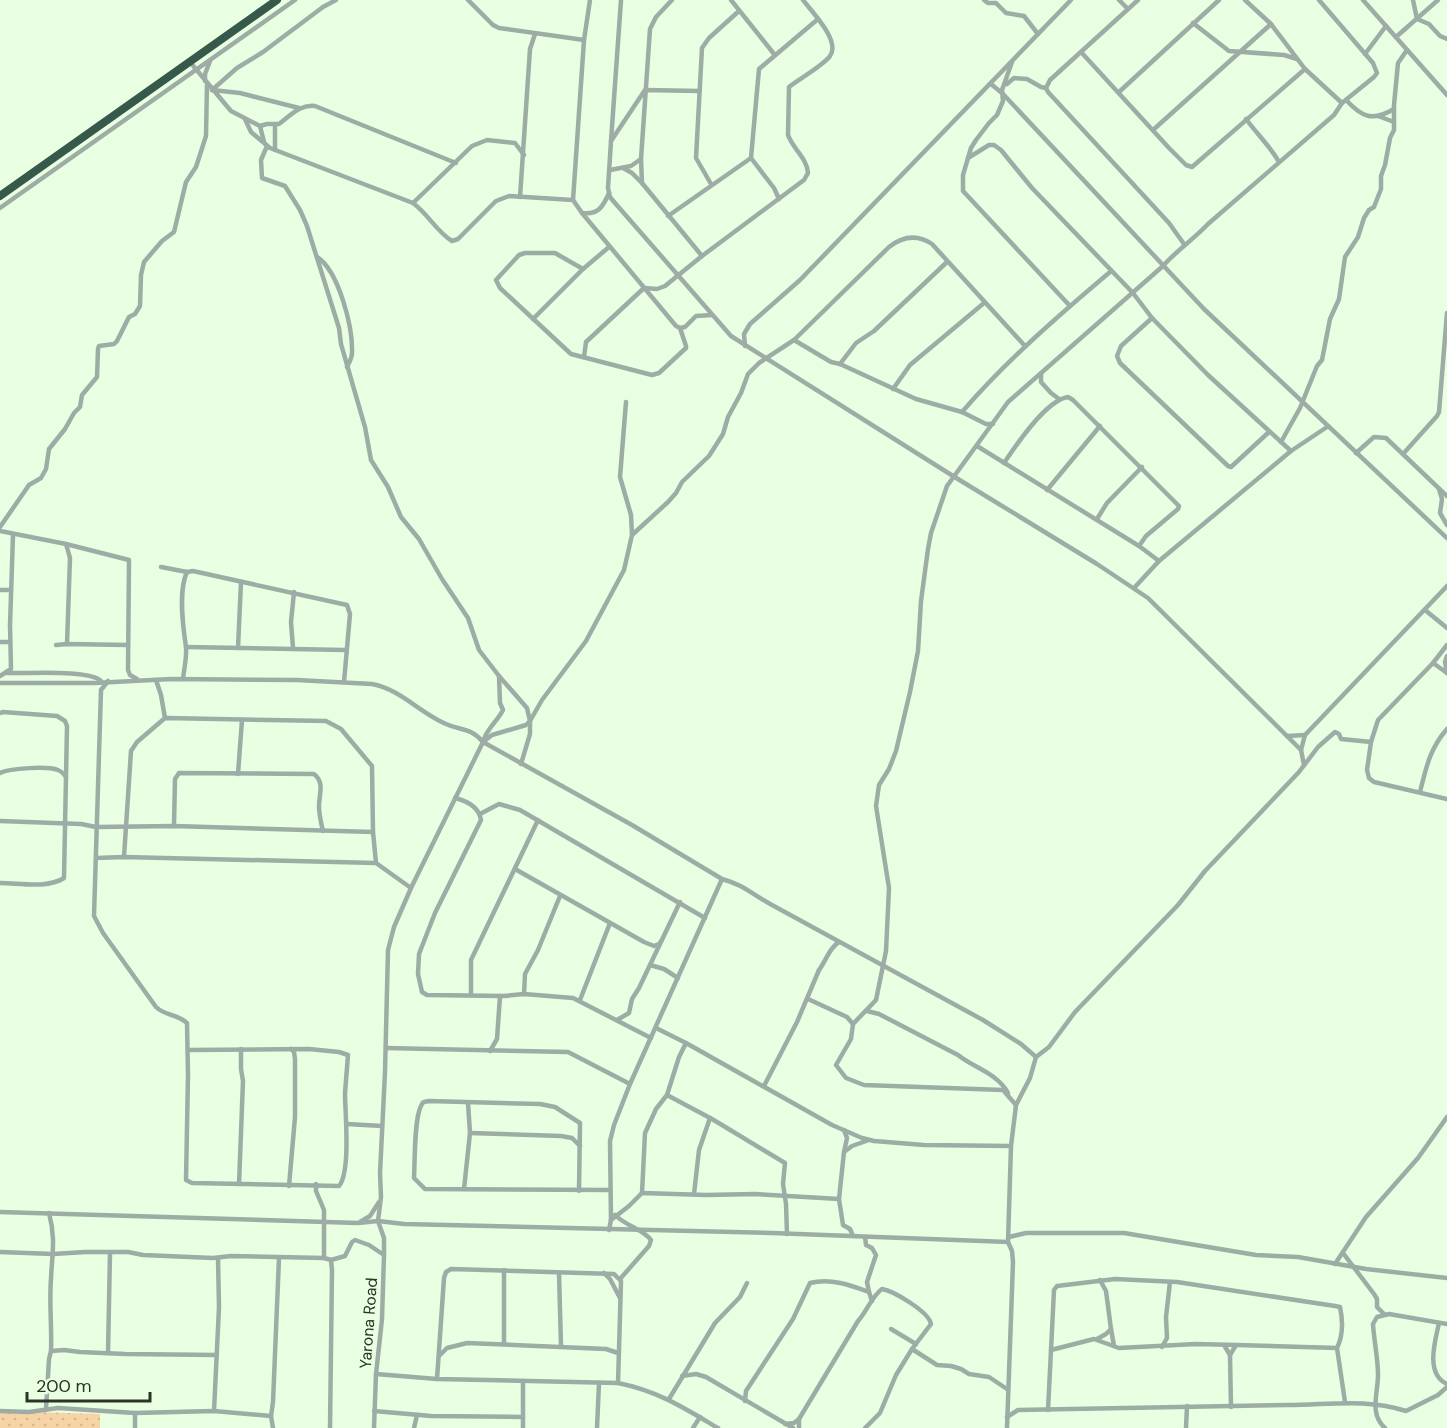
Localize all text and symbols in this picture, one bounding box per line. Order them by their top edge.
street label: Yarona Road [355,1277,382,1369]
scale bar [27,1365,150,1403]
text: 200 m [36,1374,92,1398]

